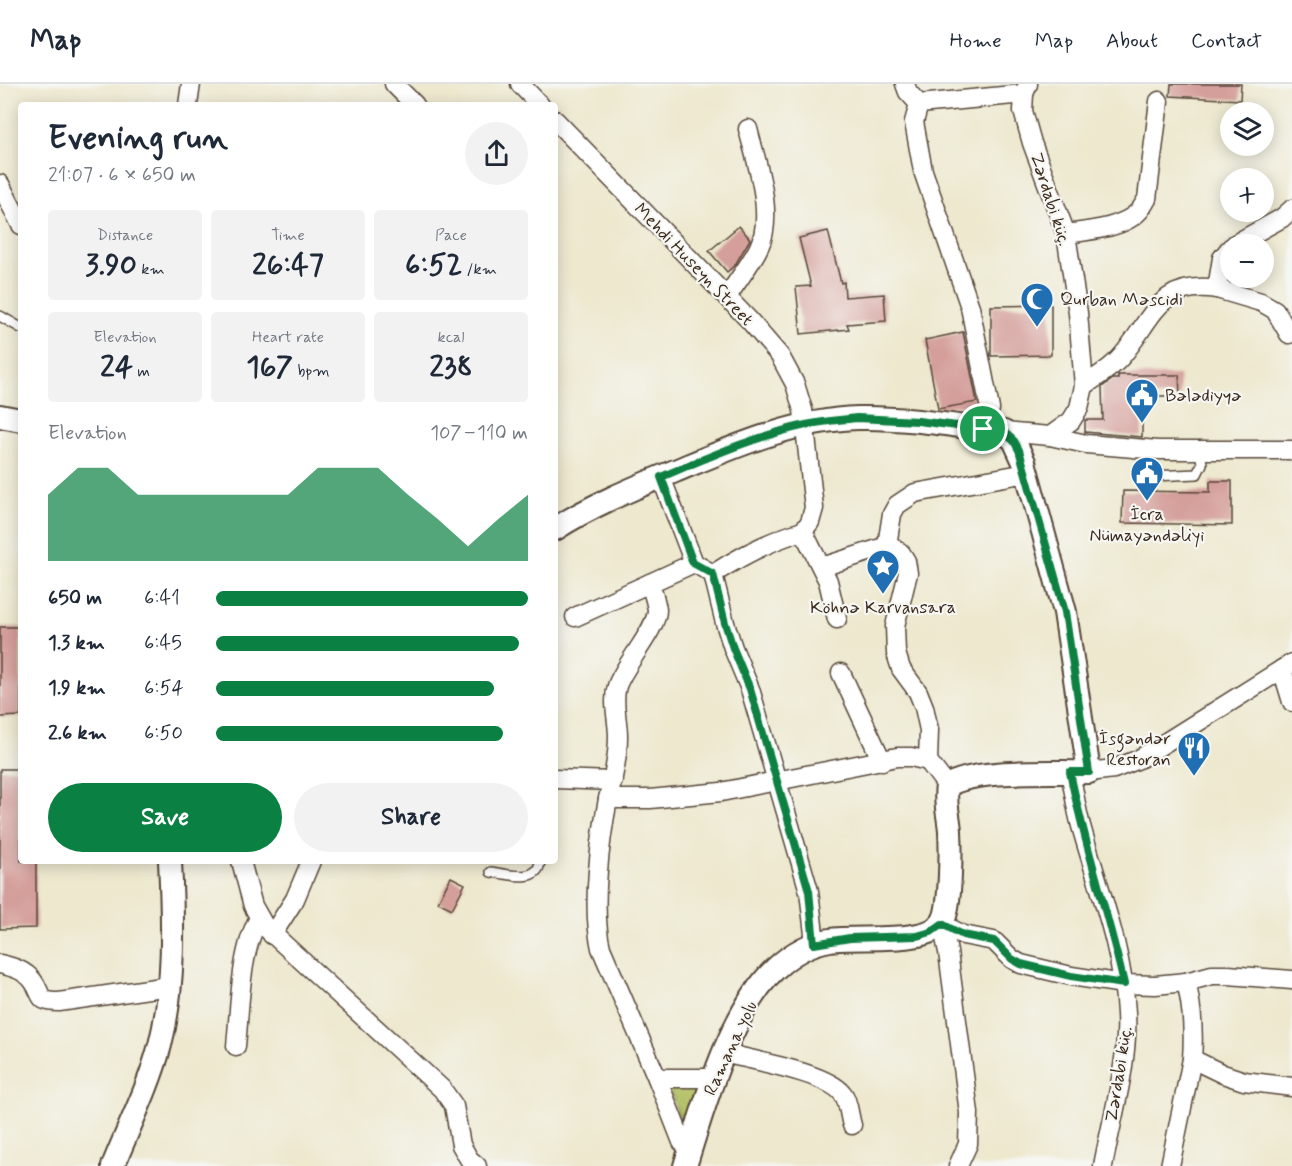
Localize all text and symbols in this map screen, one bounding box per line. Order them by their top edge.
text: Map [30,23,81,60]
text: Home [950,27,1002,55]
text: Map [1035,27,1073,55]
text: About [1106,27,1158,55]
text: Contact [1191,27,1262,55]
map controls [1220,102,1274,288]
button: layers [1220,102,1274,156]
text: Evening run [48,117,228,161]
button: share [465,122,528,185]
street label: Zərdabi küç. [1024,150,1076,249]
text: 21:07 · 6 × 650 m [48,162,196,189]
button: + [1220,168,1274,222]
street label: Mehdi Huseyn Street [628,198,758,332]
text: Distance [97,225,153,246]
text: Time [271,225,305,246]
text: Pace [435,225,467,246]
button: − [1220,234,1274,288]
text: 3.90 [85,246,137,285]
text: 26:47 [252,246,324,285]
text: 6:52 [405,246,462,285]
text: km [137,259,165,280]
text: /km [462,259,497,280]
mosque icon: Qurban Məscidi [1019,281,1055,328]
place label: Qurban Məscidi [1060,288,1183,312]
text: Elevation [94,327,157,348]
text: Heart rate [252,327,324,348]
text: kcal [438,327,464,348]
text: 24 [100,348,133,387]
text: 167 [246,348,293,387]
text: 238 [429,348,473,387]
text: m [133,361,150,382]
text: bpm [293,361,330,382]
public building icon: Bələdiyyə [1124,377,1160,424]
place label: Bələdiyyə [1165,384,1242,408]
pin [957,403,1008,454]
icon: arrive [966,412,999,445]
text: Elevation [48,420,127,447]
text: 107–110 m [430,420,528,447]
public building icon: İcra Nümayəndəliyi [1129,455,1165,502]
place label: İcra Nümayəndəliyi [1090,503,1204,548]
place icon: Köhnə Karvansara [865,548,901,595]
text: 650 m [48,585,102,612]
text: 6:41 [144,585,180,612]
place label: Köhnə Karvansara [810,596,956,620]
text: 1.3 km [48,630,105,657]
text: 6:45 [144,630,182,657]
text: 1.9 km [48,675,106,702]
text: 6:54 [144,675,184,702]
text: 2.6 km [48,720,107,747]
text: 6:50 [144,720,183,747]
place label: İsgəndər Restoran [1099,727,1171,772]
restaurant icon: İsgəndər Restoran [1176,730,1212,777]
button: Save [48,783,282,852]
button: Share [294,783,528,852]
street label: Ramana yolu [699,997,763,1100]
street label: Zərdabi küç. [1100,1025,1138,1124]

